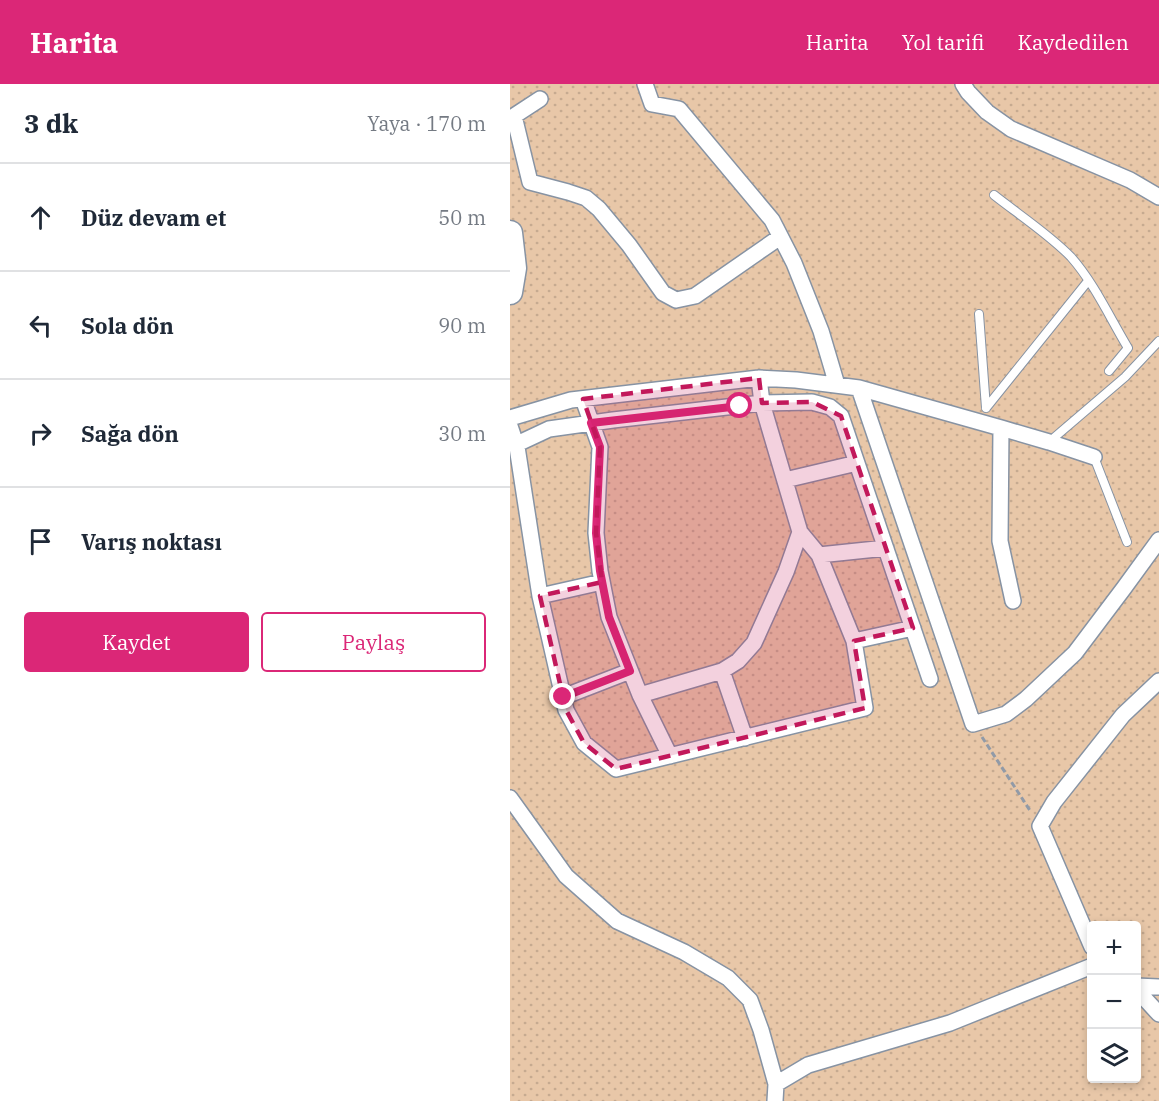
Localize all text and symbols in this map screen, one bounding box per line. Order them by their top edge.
text: Harita [30,24,118,61]
text: Harita [806,28,869,56]
text: Yol tarifi [902,28,985,56]
text: Kaydedilen [1018,28,1129,56]
text: 3 dk [24,106,78,140]
text: Yaya · 170 m [367,110,486,137]
icon: ahead [24,201,57,234]
text: Düz devam et [81,203,226,232]
text: 50 m [438,204,486,231]
icon: left [24,309,57,342]
text: Sola dön [81,311,174,340]
text: 90 m [438,312,486,339]
route start [726,392,752,418]
icon: right [24,417,57,450]
text: Sağa dön [81,419,179,448]
text: 30 m [438,420,486,447]
icon: arrive [24,525,57,558]
text: Varış noktası [81,527,222,556]
button: Kaydet [24,612,249,672]
button: Paylaş [261,612,486,672]
route end [549,683,575,709]
map controls [1087,921,1141,1083]
button: + [1087,921,1141,975]
button: − [1087,975,1141,1029]
button: layers [1087,1029,1141,1083]

